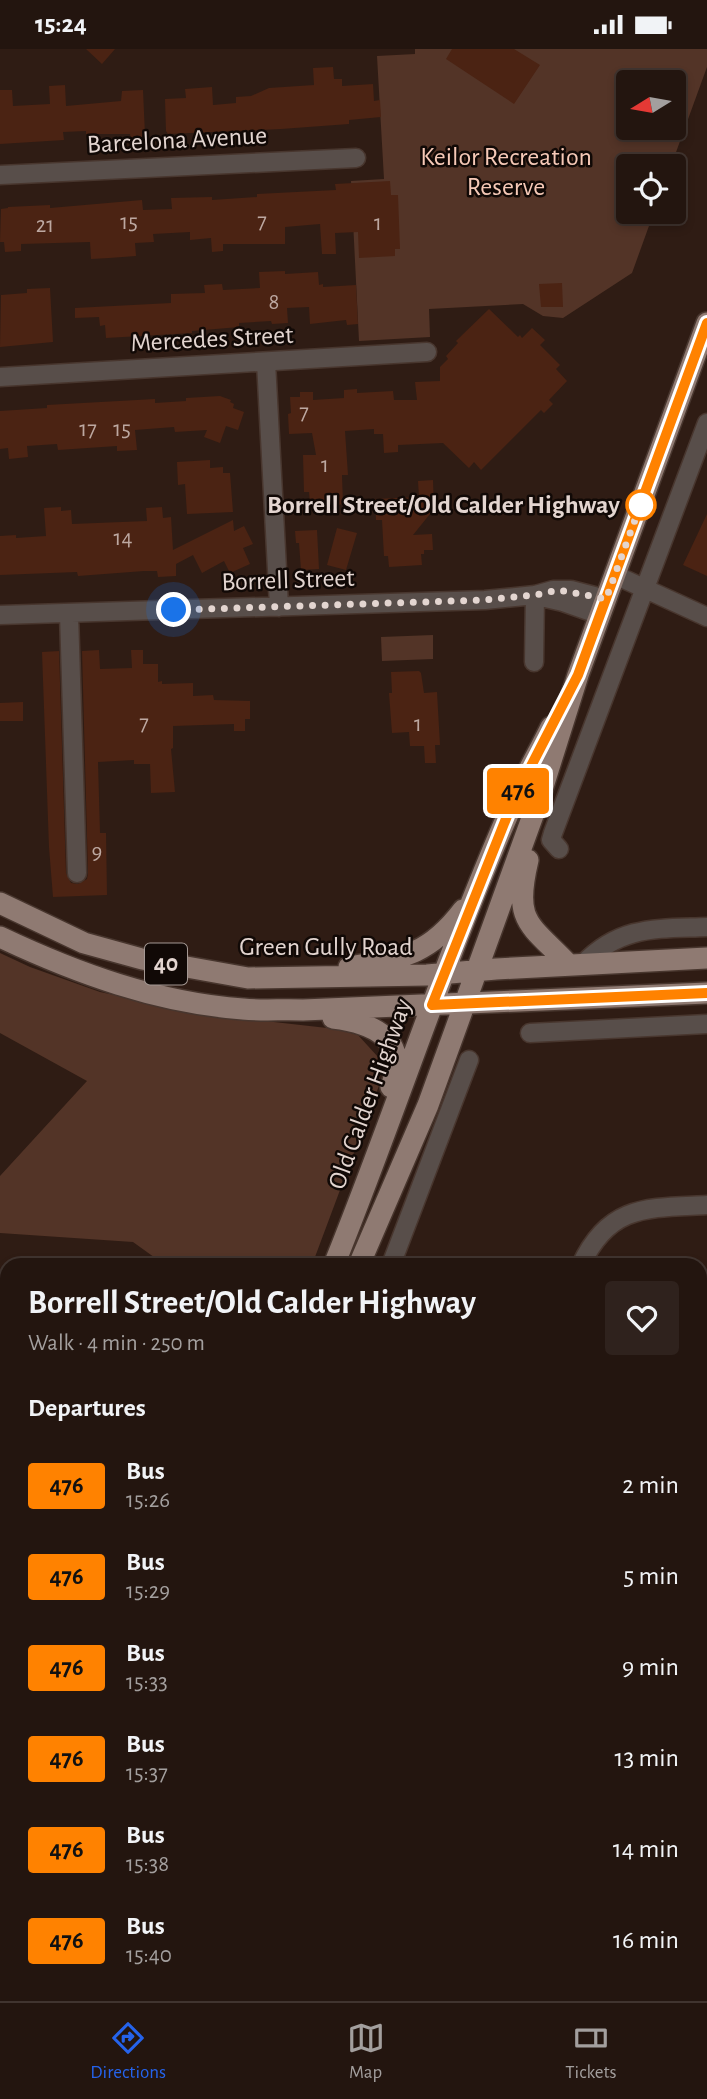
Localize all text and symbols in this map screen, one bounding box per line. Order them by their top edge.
text: 15:24 [35,11,87,37]
north arrow [616,70,686,140]
map controls [616,70,686,224]
street label: Barcelona Avenue [86,122,268,158]
park label: Keilor Recreation Reserve [420,144,592,200]
button: locate [616,154,686,224]
house number: 7 [257,210,267,233]
house number: 15 [120,211,138,234]
house number: 1 [374,212,382,235]
house number: 21 [36,214,54,237]
house number: 8 [269,291,279,314]
street label: Mercedes Street [130,322,294,356]
house number: 7 [299,401,309,424]
house number: 17 [79,418,97,441]
house number: 15 [113,418,131,441]
house number: 1 [321,454,329,477]
marker: Borrell Street/Old Calder Highway [626,490,656,520]
place label: Borrell Street/Old Calder Highway [267,492,620,518]
house number: 14 [114,527,132,550]
street label: Borrell Street [221,565,355,595]
your location [156,592,191,627]
house number: 7 [139,712,149,735]
house number: 1 [414,713,422,736]
line badge: 476 [478,768,558,814]
text: 476 [501,779,535,803]
house number: 9 [92,841,102,864]
street label: Green Gully Road [239,934,413,960]
road number: 40 [145,943,187,985]
street label: Old Calder Highway [324,995,416,1193]
button: heart [605,1281,679,1355]
text: Borrell Street/Old Calder Highway [28,1287,476,1320]
text: Walk · 4 min · 250 m [28,1332,205,1355]
text: Departures [28,1395,146,1421]
text: Bus [126,1458,165,1484]
text: 2 min [622,1472,679,1498]
text: 476 [49,1474,84,1498]
text: 15:26 [126,1489,170,1512]
text: Bus [126,1549,165,1575]
text: 5 min [623,1563,679,1589]
text: 476 [49,1565,84,1589]
text: 15:29 [126,1580,170,1603]
text: Bus [126,1640,165,1666]
text: 9 min [622,1654,679,1680]
text: 476 [49,1656,84,1680]
text: 15:33 [126,1671,168,1694]
text: Bus [126,1731,165,1757]
text: 13 min [615,1745,679,1771]
text: 476 [49,1747,84,1771]
text: 15:37 [126,1762,168,1785]
text: Bus [126,1822,165,1848]
text: 14 min [613,1836,679,1862]
text: 476 [49,1838,84,1862]
text: 15:38 [126,1853,169,1876]
text: Bus [126,1913,165,1939]
text: 16 min [613,1927,679,1953]
text: 476 [49,1929,84,1953]
text: 15:40 [126,1944,172,1967]
tab: Directions [90,2019,166,2084]
tab: Map [347,2019,385,2084]
tab: Tickets [565,2019,617,2084]

